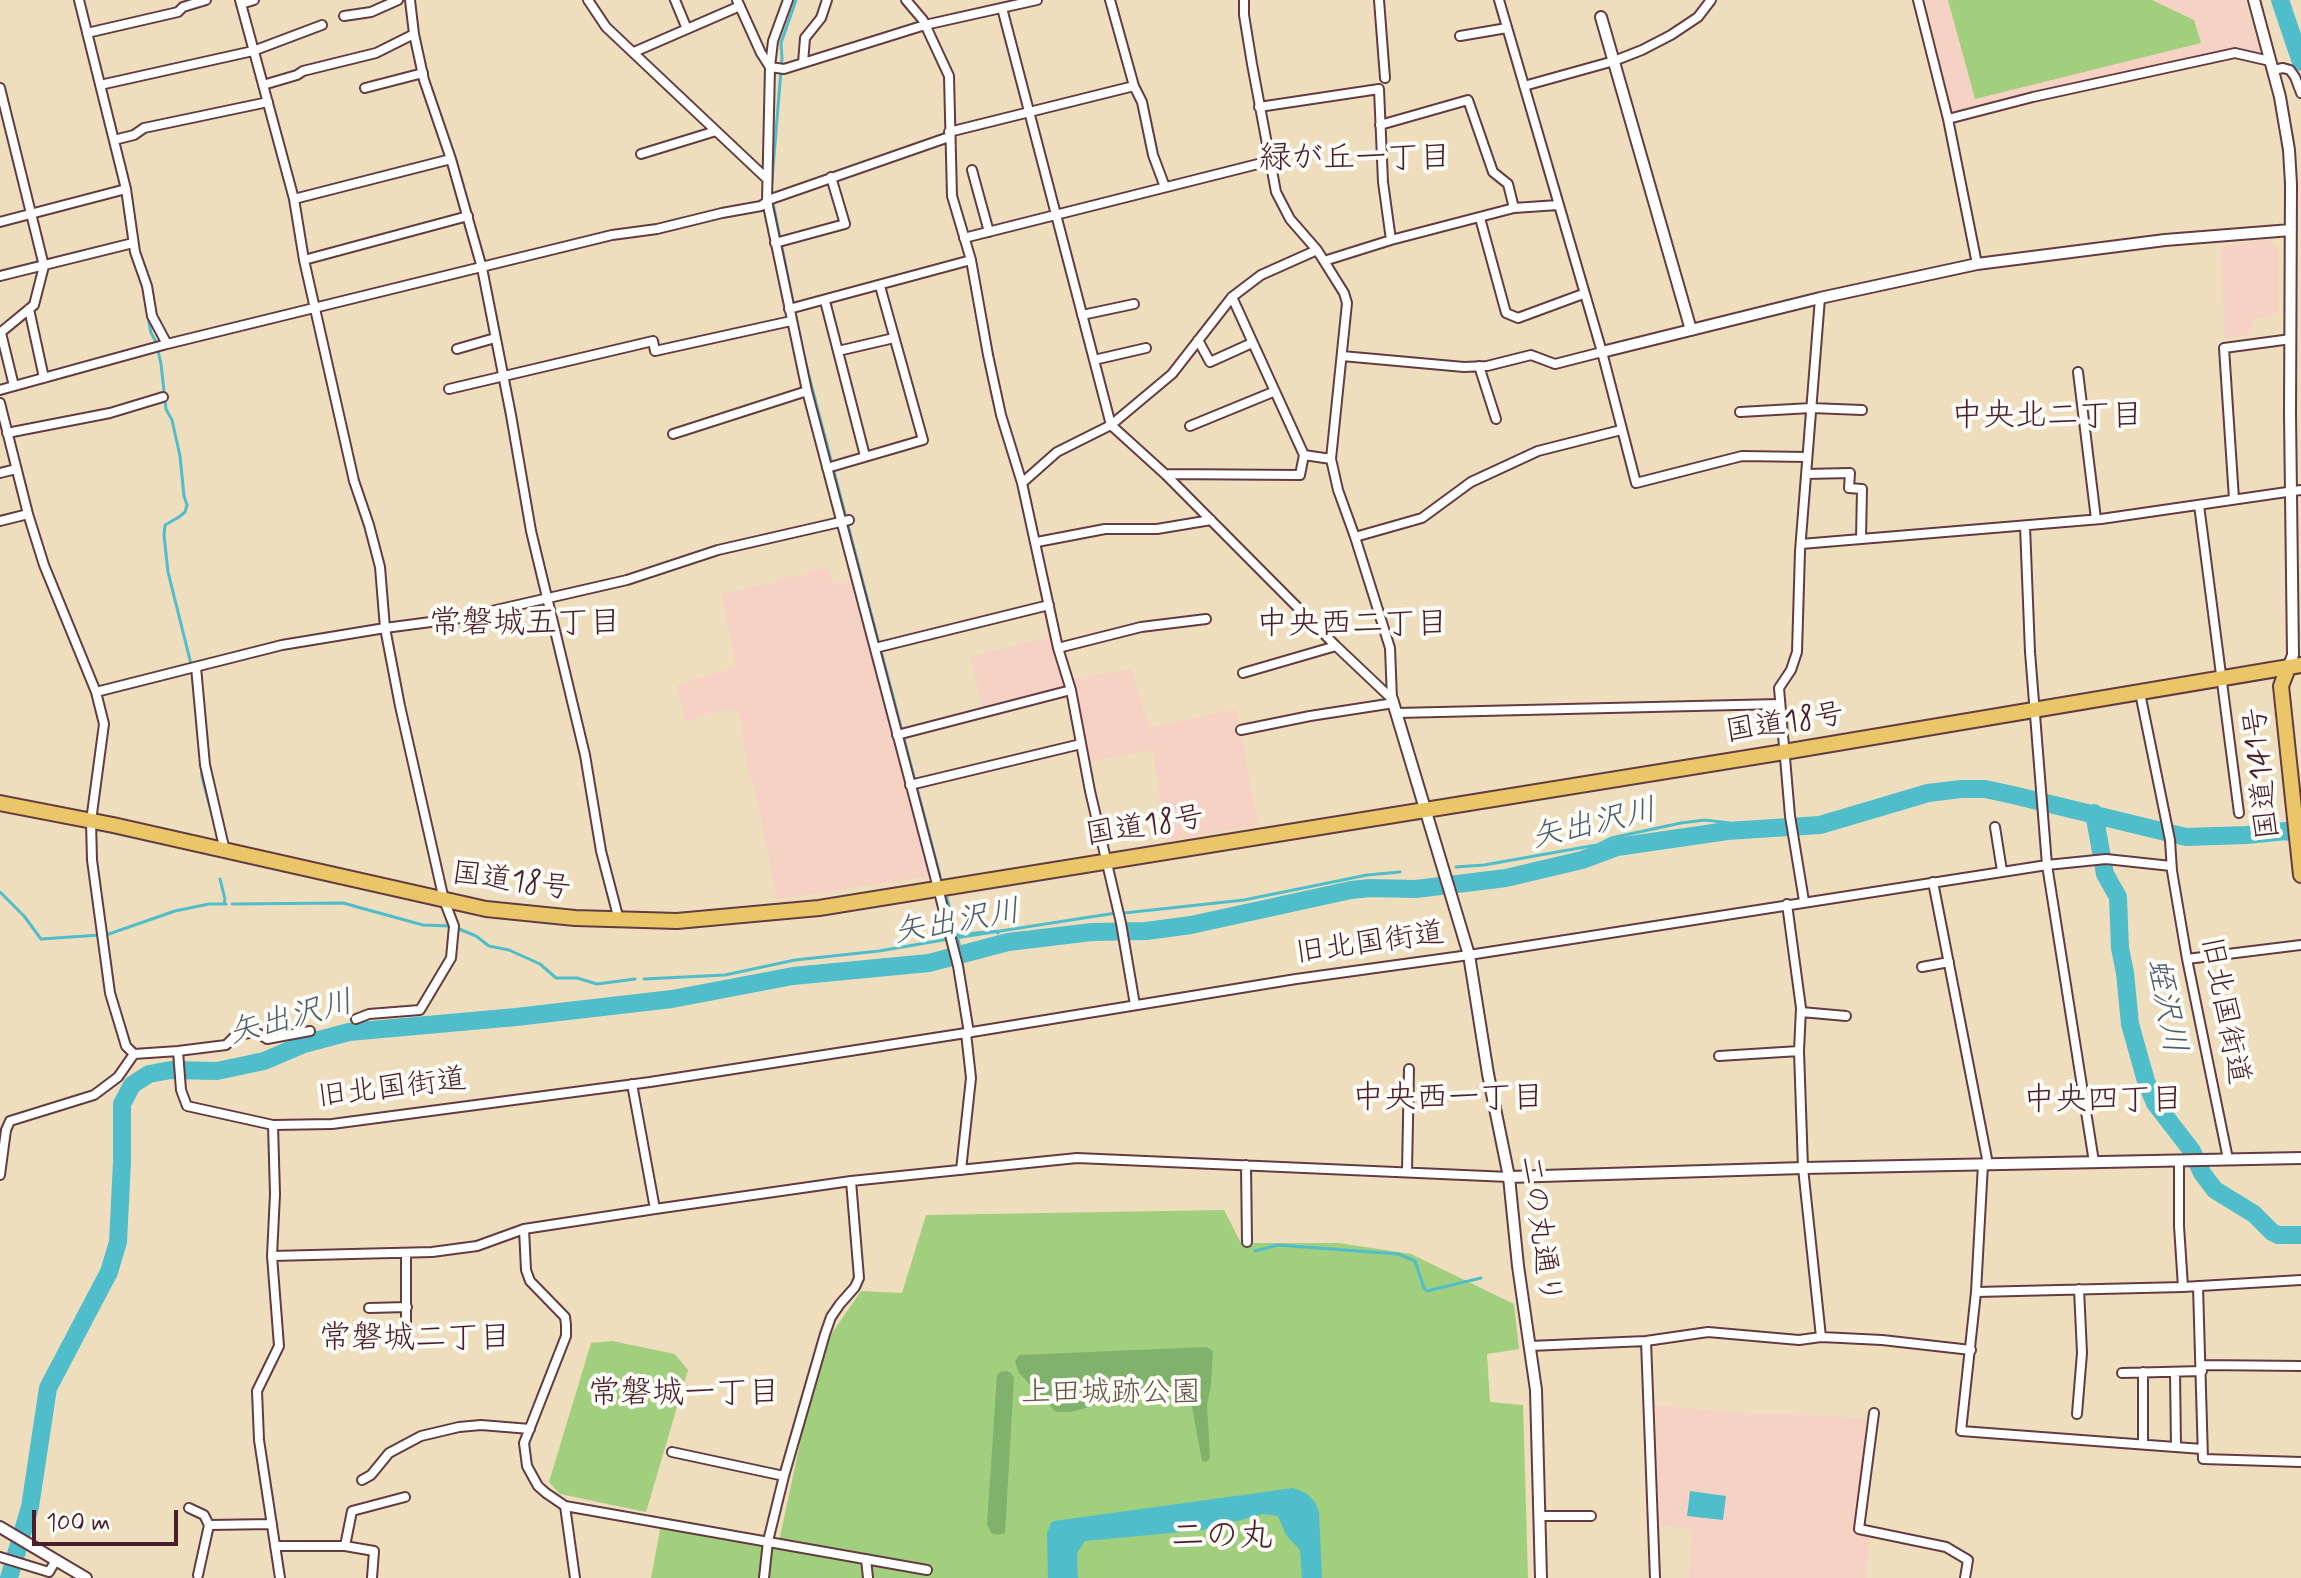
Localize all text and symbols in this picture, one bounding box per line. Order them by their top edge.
district label: 緑が丘一丁目 [1259,141,1451,179]
district label: 中央北二丁目 [1951,399,2143,437]
district label: 常磐城五丁目 [429,606,621,644]
district label: 中央西二丁目 [1256,607,1448,645]
street label: 国道18号 [1723,698,1847,752]
street label: 国道141号 [2239,705,2289,841]
water label: 矢出沢川 [1527,793,1661,859]
street label: 国道18号 [1083,801,1207,855]
street label: 国道18号 [449,857,573,909]
water label: 矢出沢川 [891,894,1023,954]
street label: 旧北国街道 [1293,917,1447,973]
street label: 旧北国街道 [2191,934,2255,1088]
water label: 蛭沢川 [2136,955,2192,1057]
water label: 矢出沢川 [224,985,358,1055]
street label: 旧北国街道 [315,1063,469,1117]
district label: 中央西一丁目 [1352,1081,1544,1119]
district label: 中央四丁目 [2023,1083,2183,1121]
street label: 二の丸通り [1510,1153,1566,1307]
district label: 常磐城二丁目 [319,1321,511,1359]
district label: 常磐城一丁目 [588,1376,780,1414]
park label: 上田城跡公園 [1021,1377,1201,1413]
scale bar [36,1494,182,1544]
text: 100 m [46,1508,110,1539]
district label: 二の丸 [1171,1519,1273,1559]

